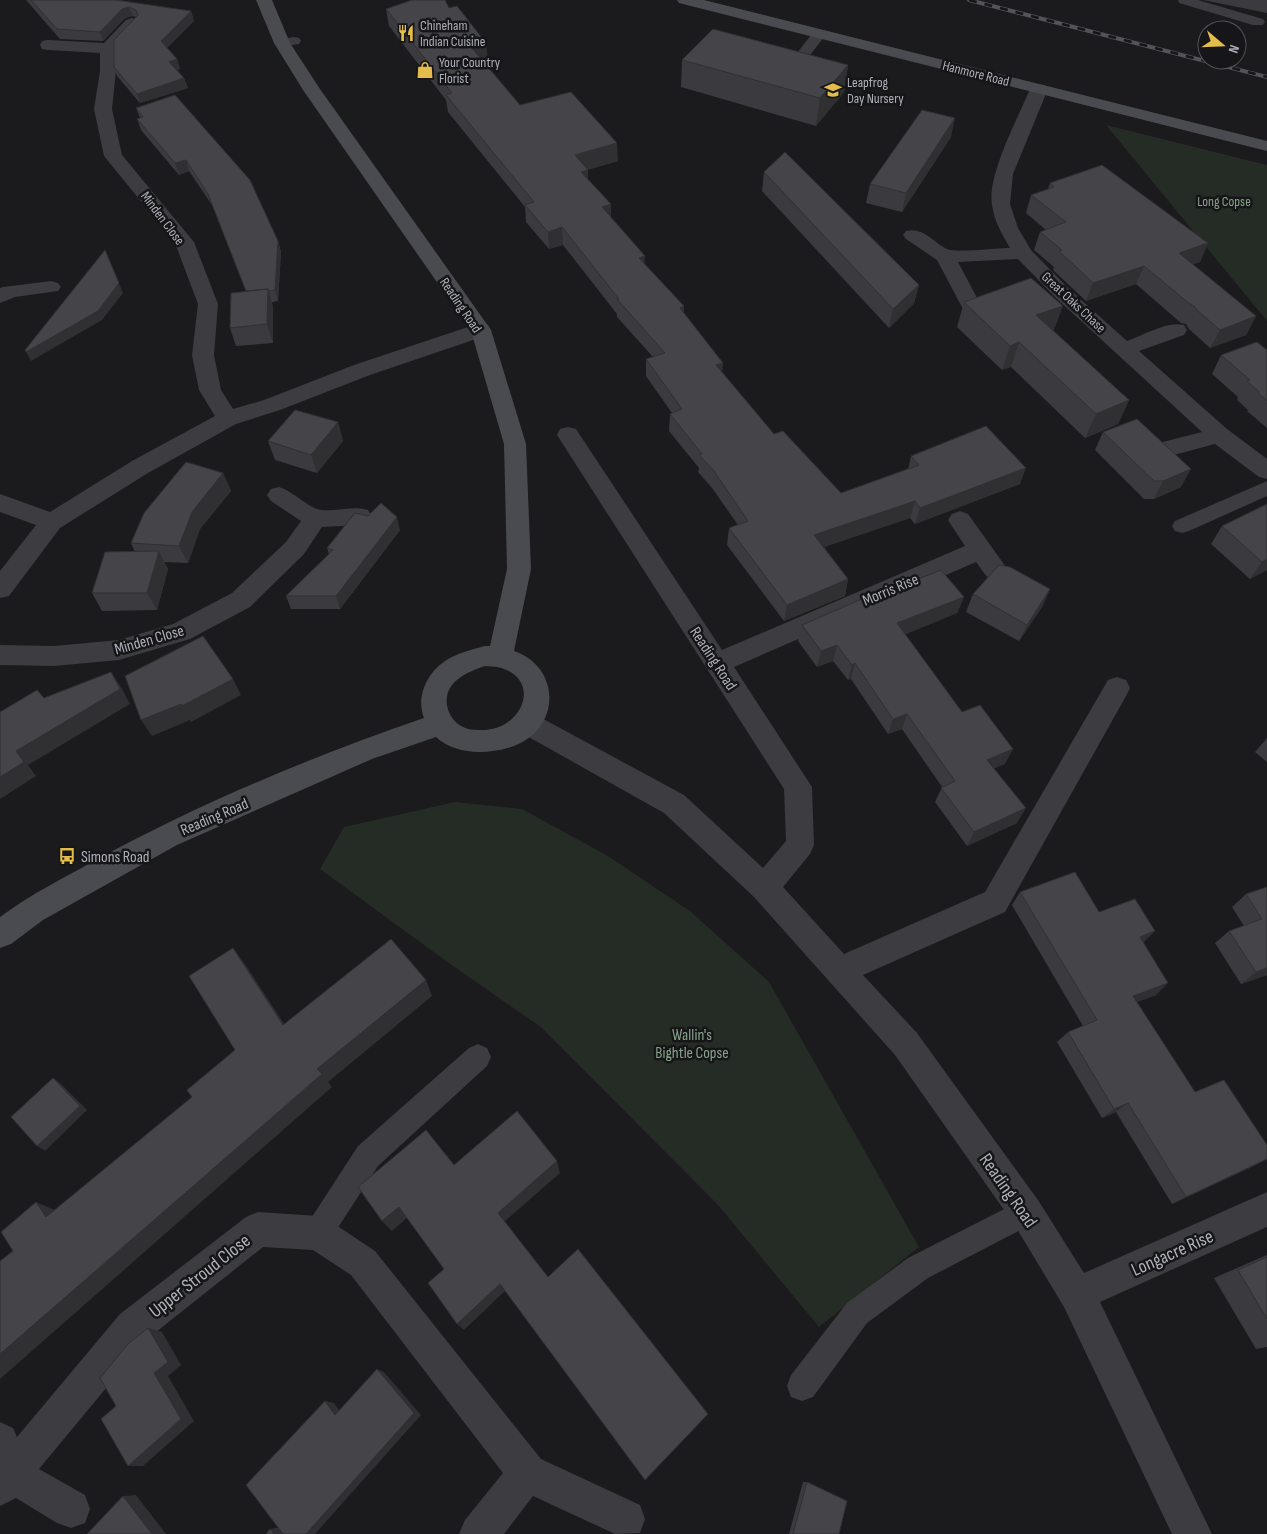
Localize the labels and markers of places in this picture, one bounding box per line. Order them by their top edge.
place label: Chineham Indian Cuisine [420,17,485,50]
restaurant icon: Chineham Indian Cuisine [396,23,416,43]
place label: Your Country Florist [439,54,501,87]
shop icon: Your Country Florist [415,60,435,80]
place label: Leapfrog Day Nursery [847,74,904,107]
school or university icon: Leapfrog Day Nursery [823,80,843,100]
bus stop icon: Simons Road [57,846,77,866]
place label: Simons Road [81,848,150,867]

